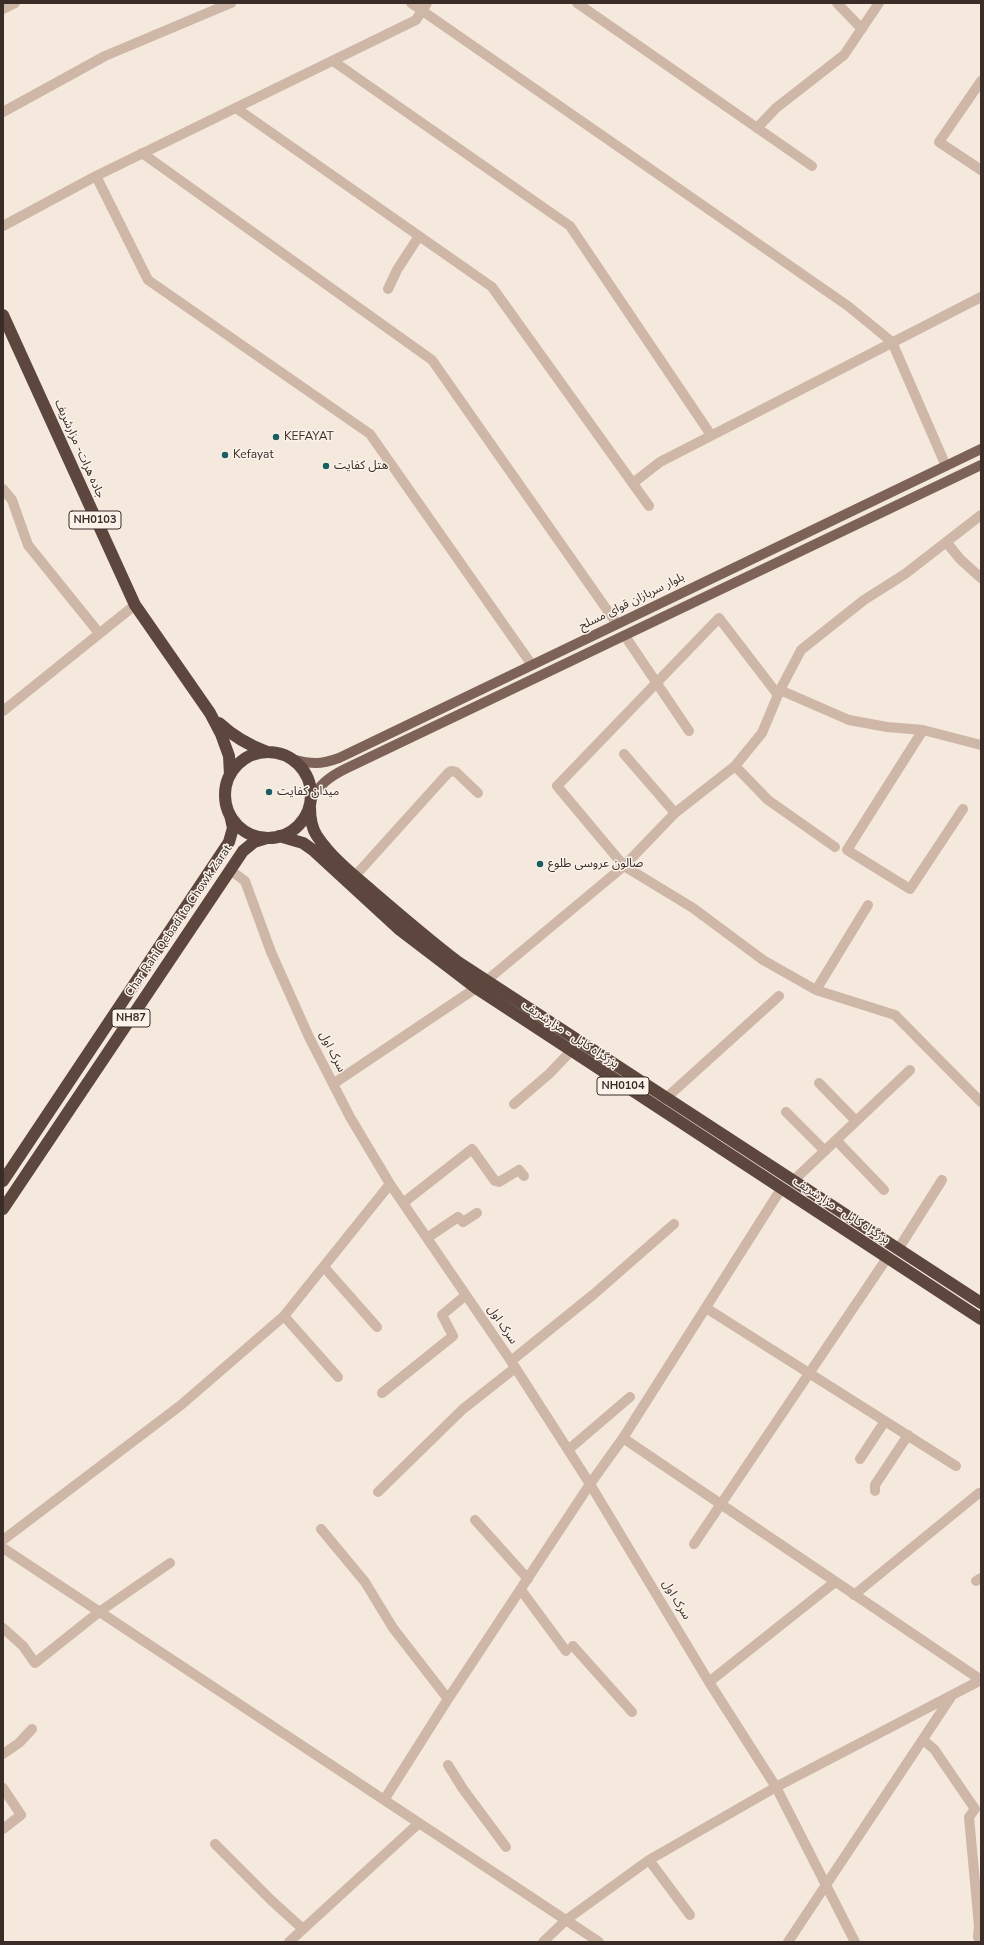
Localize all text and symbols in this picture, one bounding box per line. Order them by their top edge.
street label: جاده هرات- مزارشریف [51,397,107,501]
place label: KEFAYAT [284,430,334,444]
marker: KEFAYAT [271,432,281,442]
place label: Kefayat [233,448,274,462]
marker: Kefayat [220,450,230,460]
place label: هتل کفایت [334,459,388,473]
marker: هتل کفایت [321,461,331,471]
road number: NH0103 [69,511,121,529]
street label: بلوار سربازان قوای مسلح [577,570,687,634]
place label: میدان کفایت [277,785,339,799]
marker: میدان کفایت [264,787,274,797]
street label: Char Rahi Qebadi to Chowk Zarat [123,842,235,1000]
place label: صالون عروسی طلوع [548,857,643,871]
marker: صالون عروسی طلوع [535,859,545,869]
street label: بزرگراه کابل - مزارشریف [519,998,621,1072]
road number: NH87 [112,1009,150,1027]
street label: سرک اول [316,1029,348,1075]
road number: NH0104 [597,1077,649,1095]
street label: بزرگراه کابل - مزارشریف [790,1174,892,1248]
street label: سرک اول [484,1303,520,1347]
street label: سرک اول [659,1577,693,1623]

